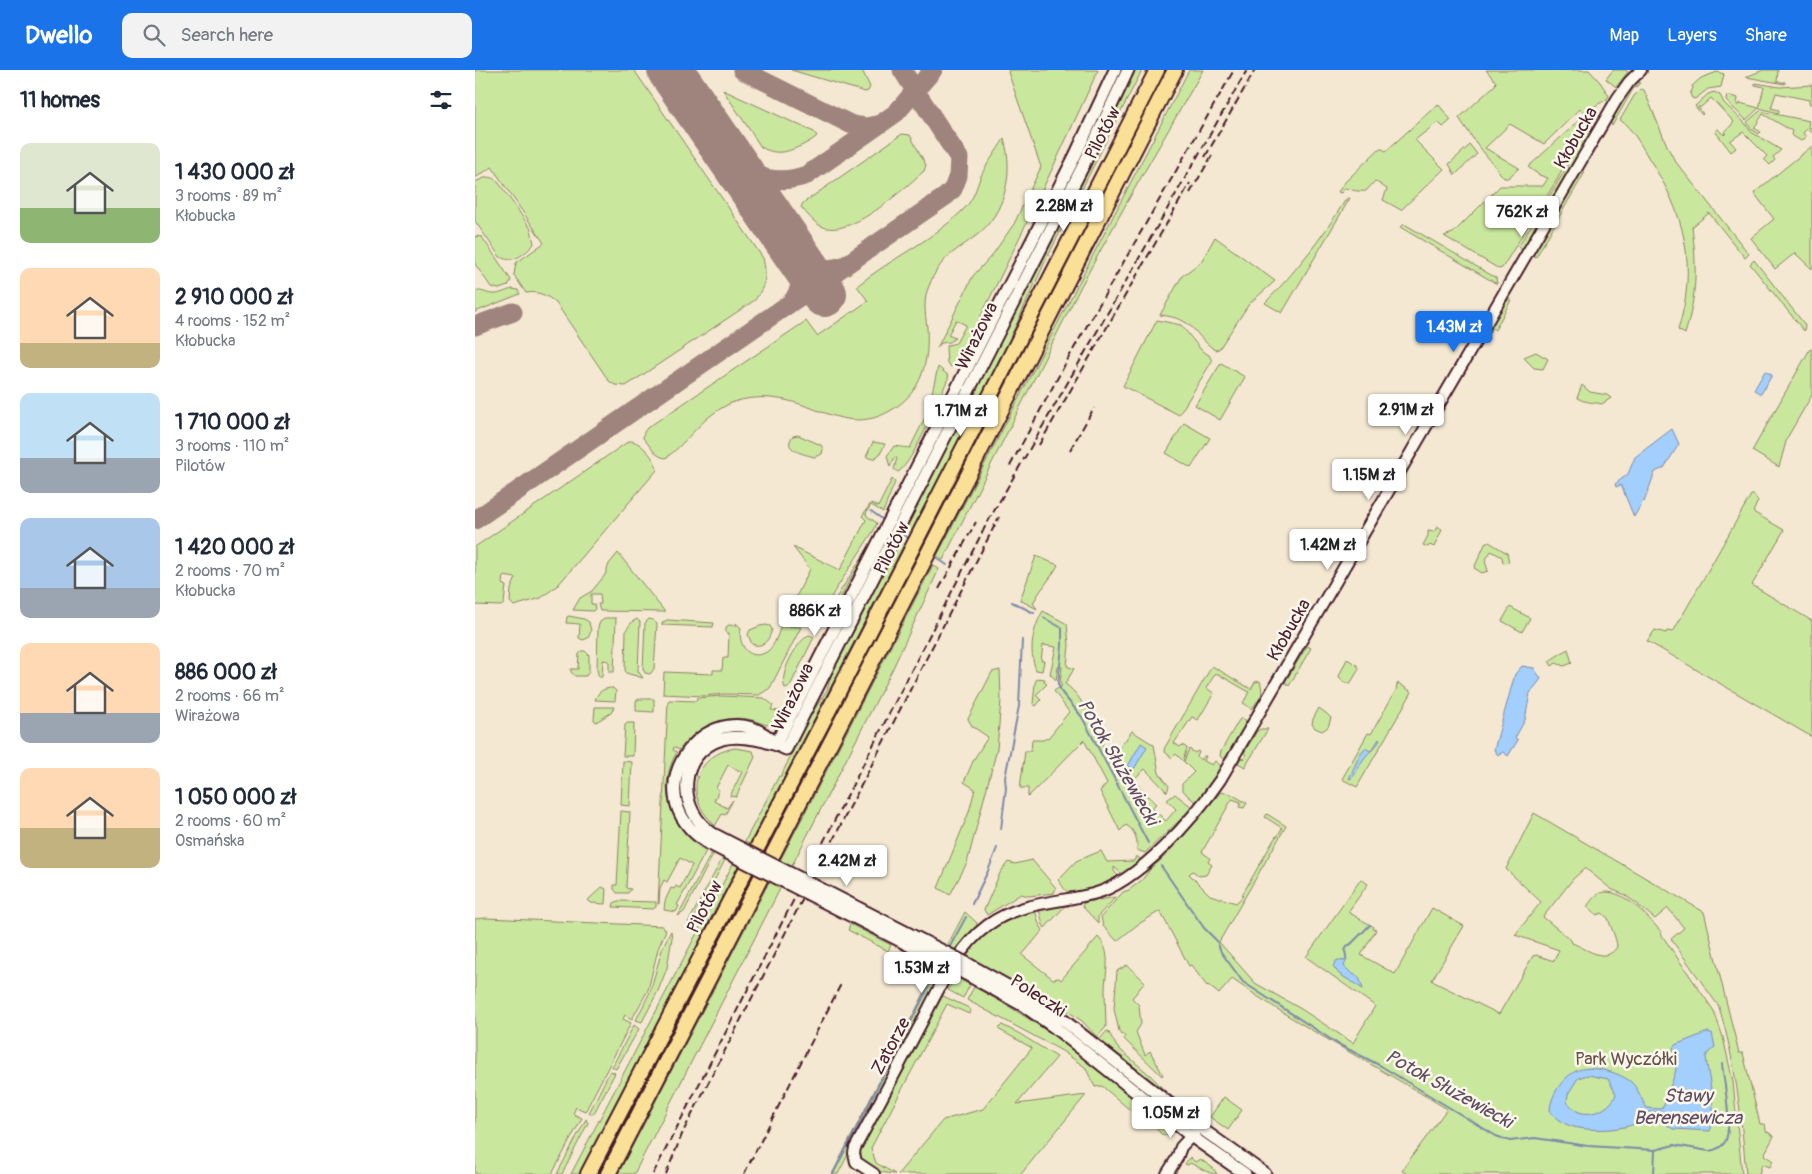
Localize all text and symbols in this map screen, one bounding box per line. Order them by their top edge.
search box [122,13,472,58]
text: Dwello [25,21,92,50]
icon: search [140,21,168,49]
text: Search here [180,23,273,47]
text: Map [1610,24,1639,47]
text: Layers [1667,24,1717,47]
text: Share [1745,24,1787,47]
icon: filters [427,86,455,114]
text: 11 homes [20,87,100,114]
street label: Pilotów [1080,103,1126,163]
street label: Kłobucka [1549,103,1603,173]
text: 1 430 000 zł [175,159,294,186]
icon: home [60,163,120,223]
text: 3 rooms · 89 m² [175,186,282,206]
pin: 2.28M zł [1012,190,1116,232]
text: 2.28M zł [1036,196,1092,216]
pin: 762K zł [1476,196,1568,238]
text: 762K zł [1496,202,1548,222]
text: Kłobucka [175,206,235,226]
text: 2 910 000 zł [175,284,293,311]
icon: home [60,288,120,348]
street label: Wirażowa [951,298,1003,374]
pin: 1.43M zł [1402,310,1506,353]
text: 4 rooms · 152 m² [175,311,290,331]
text: 1.43M zł [1426,317,1482,337]
text: Kłobucka [175,331,235,351]
pin: 1.71M zł [909,394,1013,437]
pin: 2.91M zł [1354,394,1458,436]
text: 2.91M zł [1379,400,1433,420]
text: 1.71M zł [935,401,987,421]
text: 1 710 000 zł [175,409,290,436]
icon: home [60,413,120,473]
text: 3 rooms · 110 m² [175,436,289,456]
text: Pilotów [175,456,225,476]
pin: 1.15M zł [1317,458,1421,501]
text: 1.15M zł [1343,465,1395,485]
street label: Pilotów [869,518,915,578]
pin: 1.42M zł [1276,528,1380,571]
text: 1 420 000 zł [175,534,294,561]
text: 1.42M zł [1300,535,1356,555]
icon: home [60,538,120,598]
text: 2 rooms · 70 m² [175,561,285,581]
text: Kłobucka [175,581,235,601]
pin: 886K zł [769,594,861,637]
street label: Kłobucka [1262,595,1316,665]
text: 886K zł [790,601,840,621]
text: 886 000 zł [175,659,277,686]
street label: Wirażowa [767,659,819,735]
icon: home [60,663,120,723]
text: 2 rooms · 66 m² [175,686,285,706]
water label: Potok Służewiecki [1072,695,1165,832]
text: Wirażowa [175,706,240,726]
text: 1 050 000 zł [175,784,296,811]
icon: home [60,788,120,848]
text: 2 rooms · 60 m² [175,811,286,831]
text: Osmańska [175,831,244,851]
pin: 2.42M zł [795,844,899,887]
text: 2.42M zł [818,851,876,871]
street label: Pilotów [682,877,728,937]
pin: 1.53M zł [870,952,974,994]
text: 1.53M zł [895,958,949,978]
street label: Poleczki [1006,969,1070,1023]
street label: Zatorze [866,1013,916,1079]
water label: Potok Służewiecki [1381,1044,1519,1135]
park label: Park Wyczółki [1575,1048,1677,1071]
water label: Stawy Berensewicza [1634,1084,1743,1130]
pin: 1.05M zł [1119,1096,1223,1139]
text: 1.05M zł [1143,1103,1199,1123]

